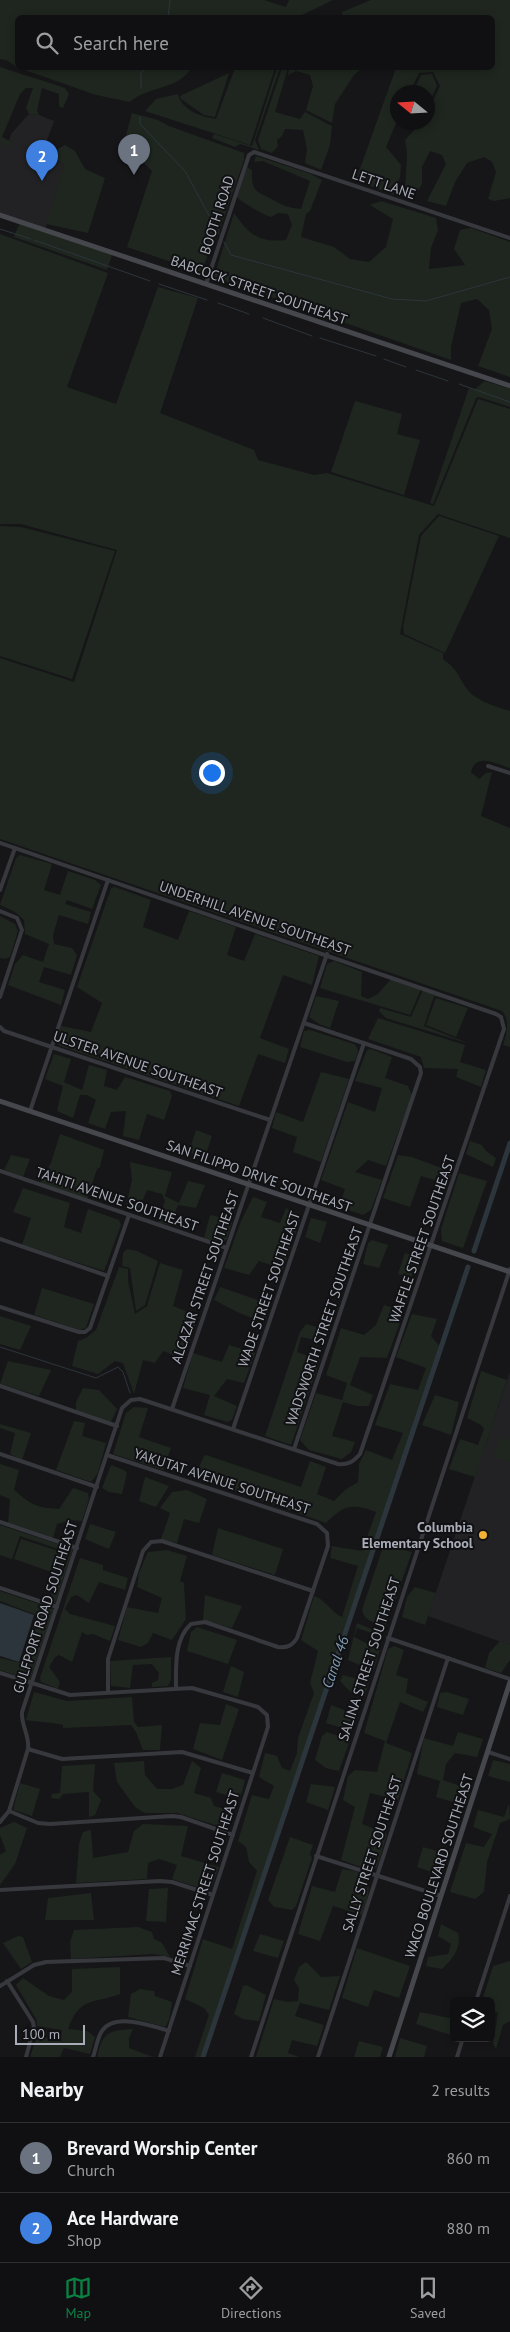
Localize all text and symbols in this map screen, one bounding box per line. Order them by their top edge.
search box [15,15,495,70]
icon: search [33,29,61,57]
text: Search here [73,31,169,55]
north arrow [390,85,435,130]
pin: 1 [118,134,150,175]
pin: 2 [26,140,58,181]
street label: LETT LANE [350,165,418,203]
street label: BOOTH ROAD [196,173,238,257]
street label: BABCOCK STREET SOUTHEAST [168,251,350,329]
your location [199,760,225,786]
street label: UNDERHILL AVENUE SOUTHEAST [157,877,353,959]
street label: ULSTER AVENUE SOUTHEAST [51,1027,225,1102]
street label: SAN FILIPPO DRIVE SOUTHEAST [164,1136,354,1216]
street label: WAFFLE STREET SOUTHEAST [385,1153,459,1325]
street label: TAHITI AVENUE SOUTHEAST [33,1163,201,1235]
street label: ALCAZAR STREET SOUTHEAST [167,1188,243,1366]
street label: WADE STREET SOUTHEAST [234,1209,304,1369]
street label: WADSWORTH STREET SOUTHEAST [281,1224,367,1428]
street label: YAKUTAT AVENUE SOUTHEAST [132,1444,313,1518]
street label: GULFPORT ROAD SOUTHEAST [9,1518,81,1695]
place label: Columbia Elementary School [362,1518,474,1552]
marker: Columbia Elementary School [477,1529,489,1541]
street label: SALINA STREET SOUTHEAST [334,1574,404,1743]
water label: Canal 46 [317,1633,353,1690]
street label: WACO BOULEVARD SOUTHEAST [401,1771,477,1960]
street label: SALLY STREET SOUTHEAST [338,1773,406,1935]
street label: MERRIMAC STREET SOUTHEAST [167,1788,243,1978]
map controls [450,1997,495,2042]
button: layers [450,1997,495,2042]
scale bar [15,2022,85,2045]
text: 100 m [22,2025,60,2043]
text: Nearby [20,2076,83,2103]
text: 2 results [431,2080,490,2100]
text: Brevard Worship Center [67,2136,257,2160]
text: 1 [31,2148,41,2168]
text: 860 m [447,2148,490,2168]
text: Church [67,2160,115,2180]
text: Ace Hardware [67,2206,179,2230]
text: 2 [31,2218,41,2238]
text: 880 m [447,2218,490,2238]
text: Shop [67,2230,101,2250]
tab: Map [64,2274,92,2322]
tab: Directions [221,2274,281,2322]
tab: Saved [410,2274,446,2322]

